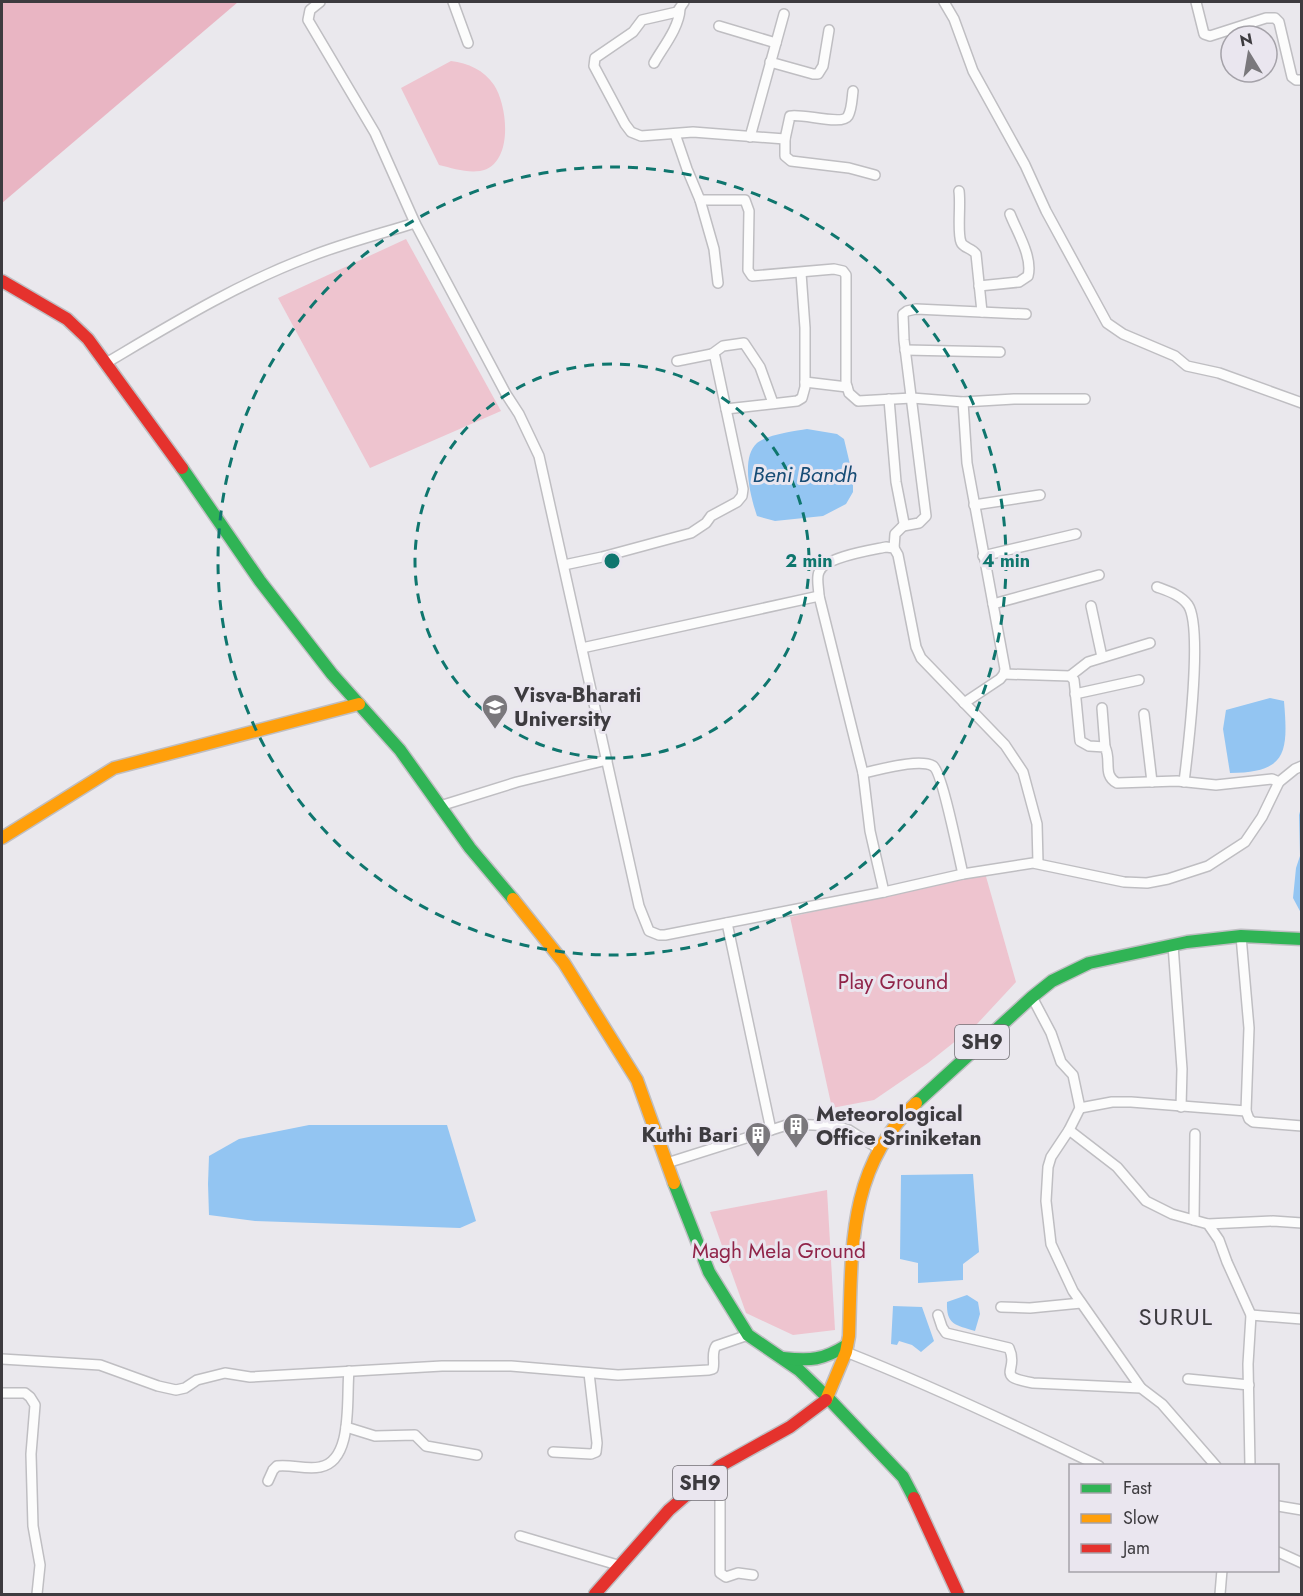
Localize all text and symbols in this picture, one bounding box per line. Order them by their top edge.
north arrow [1219,24,1279,84]
text: N [1238,27,1255,52]
water label: Beni Bandh [753,458,857,490]
text: 2 min [785,548,833,574]
text: 4 min [982,548,1030,574]
centre of rings [602,551,622,571]
place label: Visva-Bharati University [513,680,641,734]
school or university icon: Visva-Bharati University [480,692,510,730]
park label: Play Ground [838,967,948,997]
road number: SH9 [955,1025,1009,1059]
place label: Meteorological Office Sriniketan [816,1099,982,1153]
building icon: Meteorological Office Sriniketan [781,1111,811,1149]
place label: Kuthi Bari [641,1120,738,1150]
building icon: Kuthi Bari [743,1120,773,1158]
park label: Magh Mela Ground [692,1236,866,1266]
district label: SURUL [1139,1299,1213,1334]
legend [1069,1464,1279,1572]
road number: SH9 [673,1466,727,1500]
text: Fast [1123,1475,1152,1501]
text: Slow [1123,1505,1160,1531]
text: Jam [1121,1535,1150,1561]

